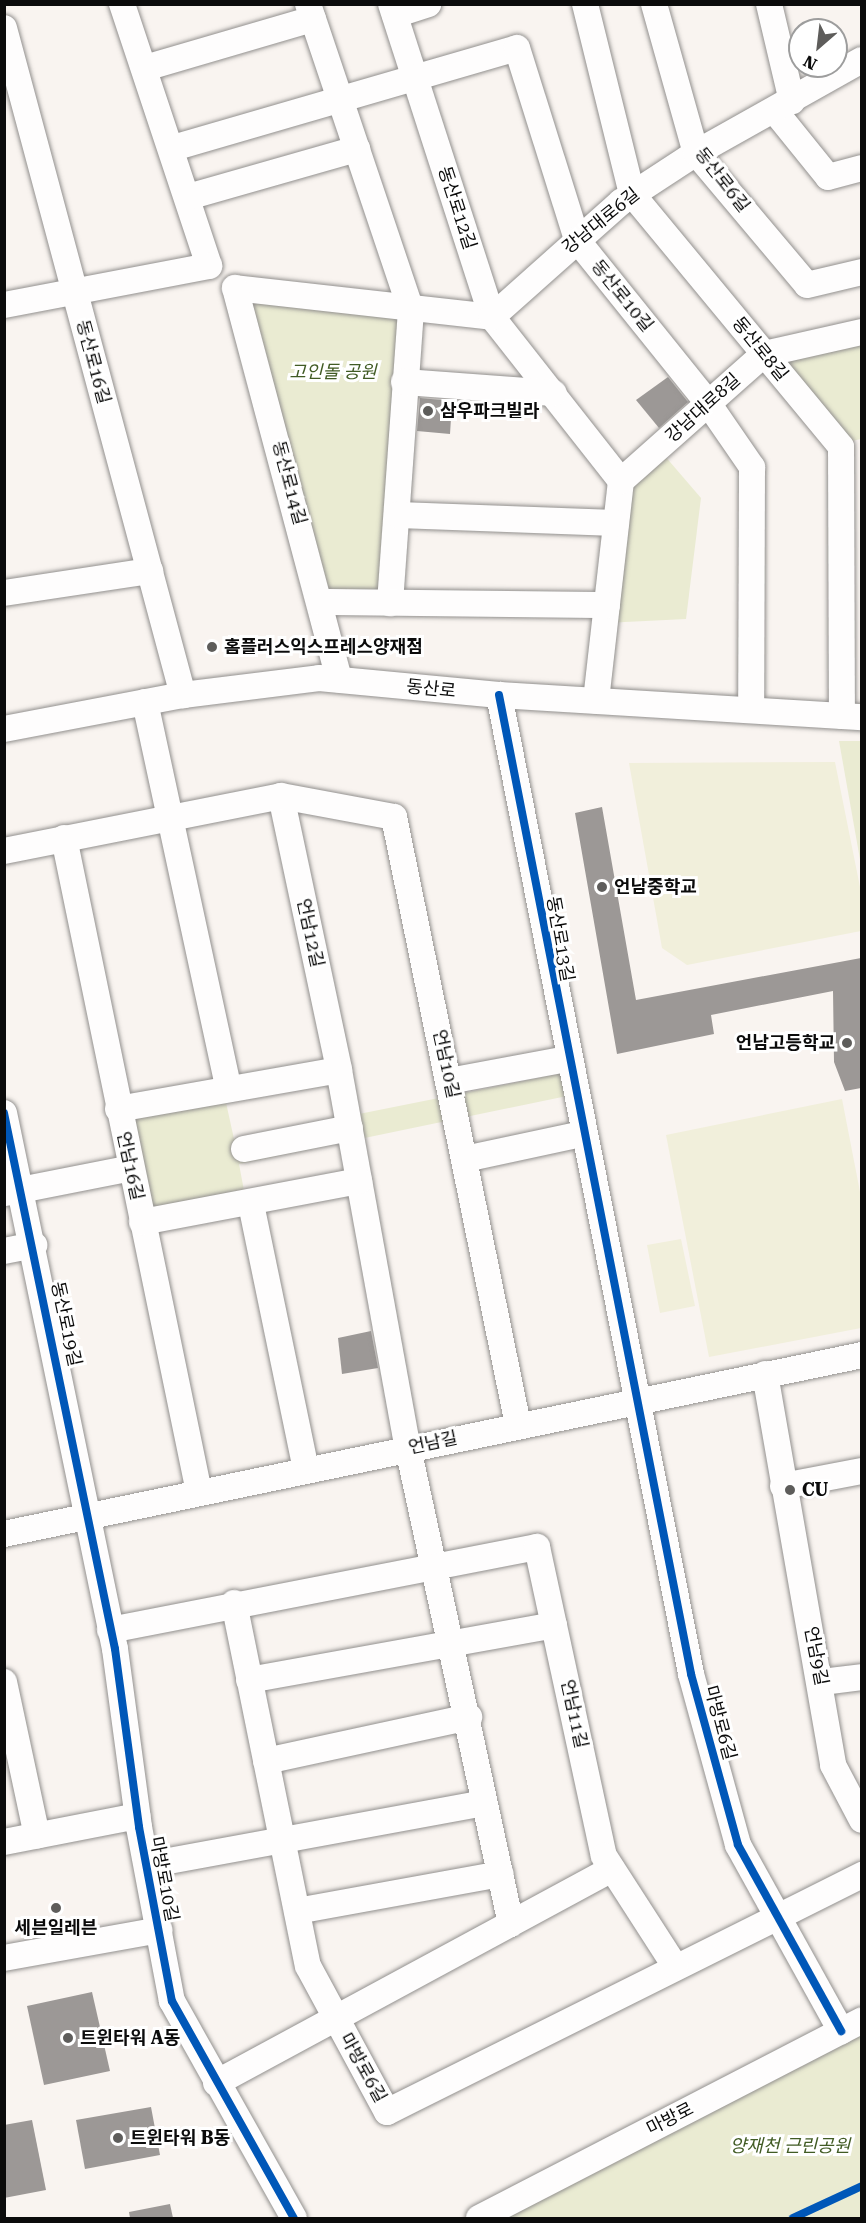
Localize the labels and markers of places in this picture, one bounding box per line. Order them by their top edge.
place label: 삼우파크빌라 [440,400,539,422]
marker: 삼우파크빌라 [421,404,435,418]
place label: 홈플러스익스프레스양재점 [224,636,423,658]
marker: 홈플러스익스프레스양재점 [205,640,219,654]
place label: 언남중학교 [614,876,697,898]
marker: 언남중학교 [595,880,609,894]
place label: 언남고등학교 [736,1032,835,1054]
marker: 언남고등학교 [840,1036,854,1050]
place label: CU [802,1479,828,1501]
marker: CU [783,1483,797,1497]
marker: 세븐일레븐 [49,1901,63,1915]
place label: 세븐일레븐 [15,1917,97,1939]
place label: 트윈타워 A동 [80,2027,180,2049]
marker: 트윈타워 A동 [61,2031,75,2045]
place label: 트윈타워 B동 [130,2127,230,2149]
marker: 트윈타워 B동 [111,2131,125,2145]

